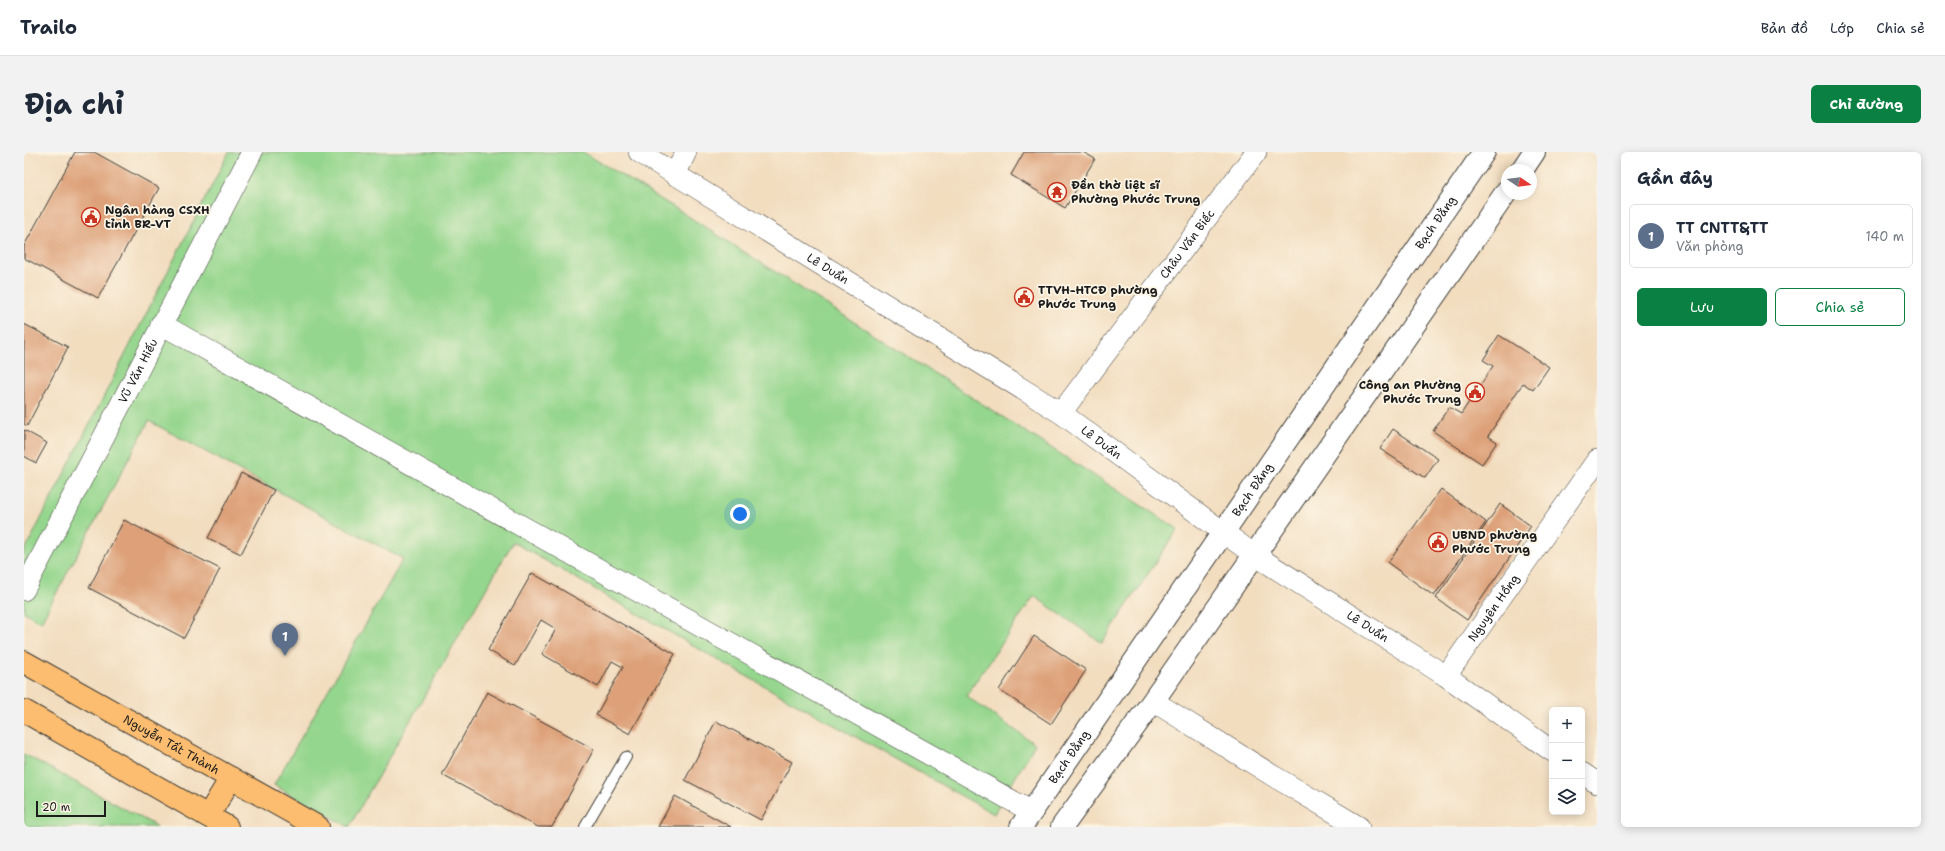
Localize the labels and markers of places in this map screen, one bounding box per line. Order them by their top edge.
place label: Đền thờ liệt sĩ Phường Phước Trung [1071,177,1201,207]
temple icon: Đền thờ liệt sĩ Phường Phước Trung [1046,181,1068,203]
place label: Ngân hàng CSXH tỉnh BR-VT [105,202,210,232]
public building icon: Ngân hàng CSXH tỉnh BR-VT [80,206,102,228]
place label: TTVH-HTCĐ phường Phước Trung [1038,282,1158,312]
public building icon: TTVH-HTCĐ phường Phước Trung [1013,286,1035,308]
place label: Công an Phường Phước Trung [1359,377,1461,407]
public building icon: Công an Phường Phước Trung [1464,381,1486,403]
place label: UBND phường Phước Trung [1452,527,1537,557]
public building icon: UBND phường Phước Trung [1427,531,1449,553]
pin: 1 [272,623,298,656]

